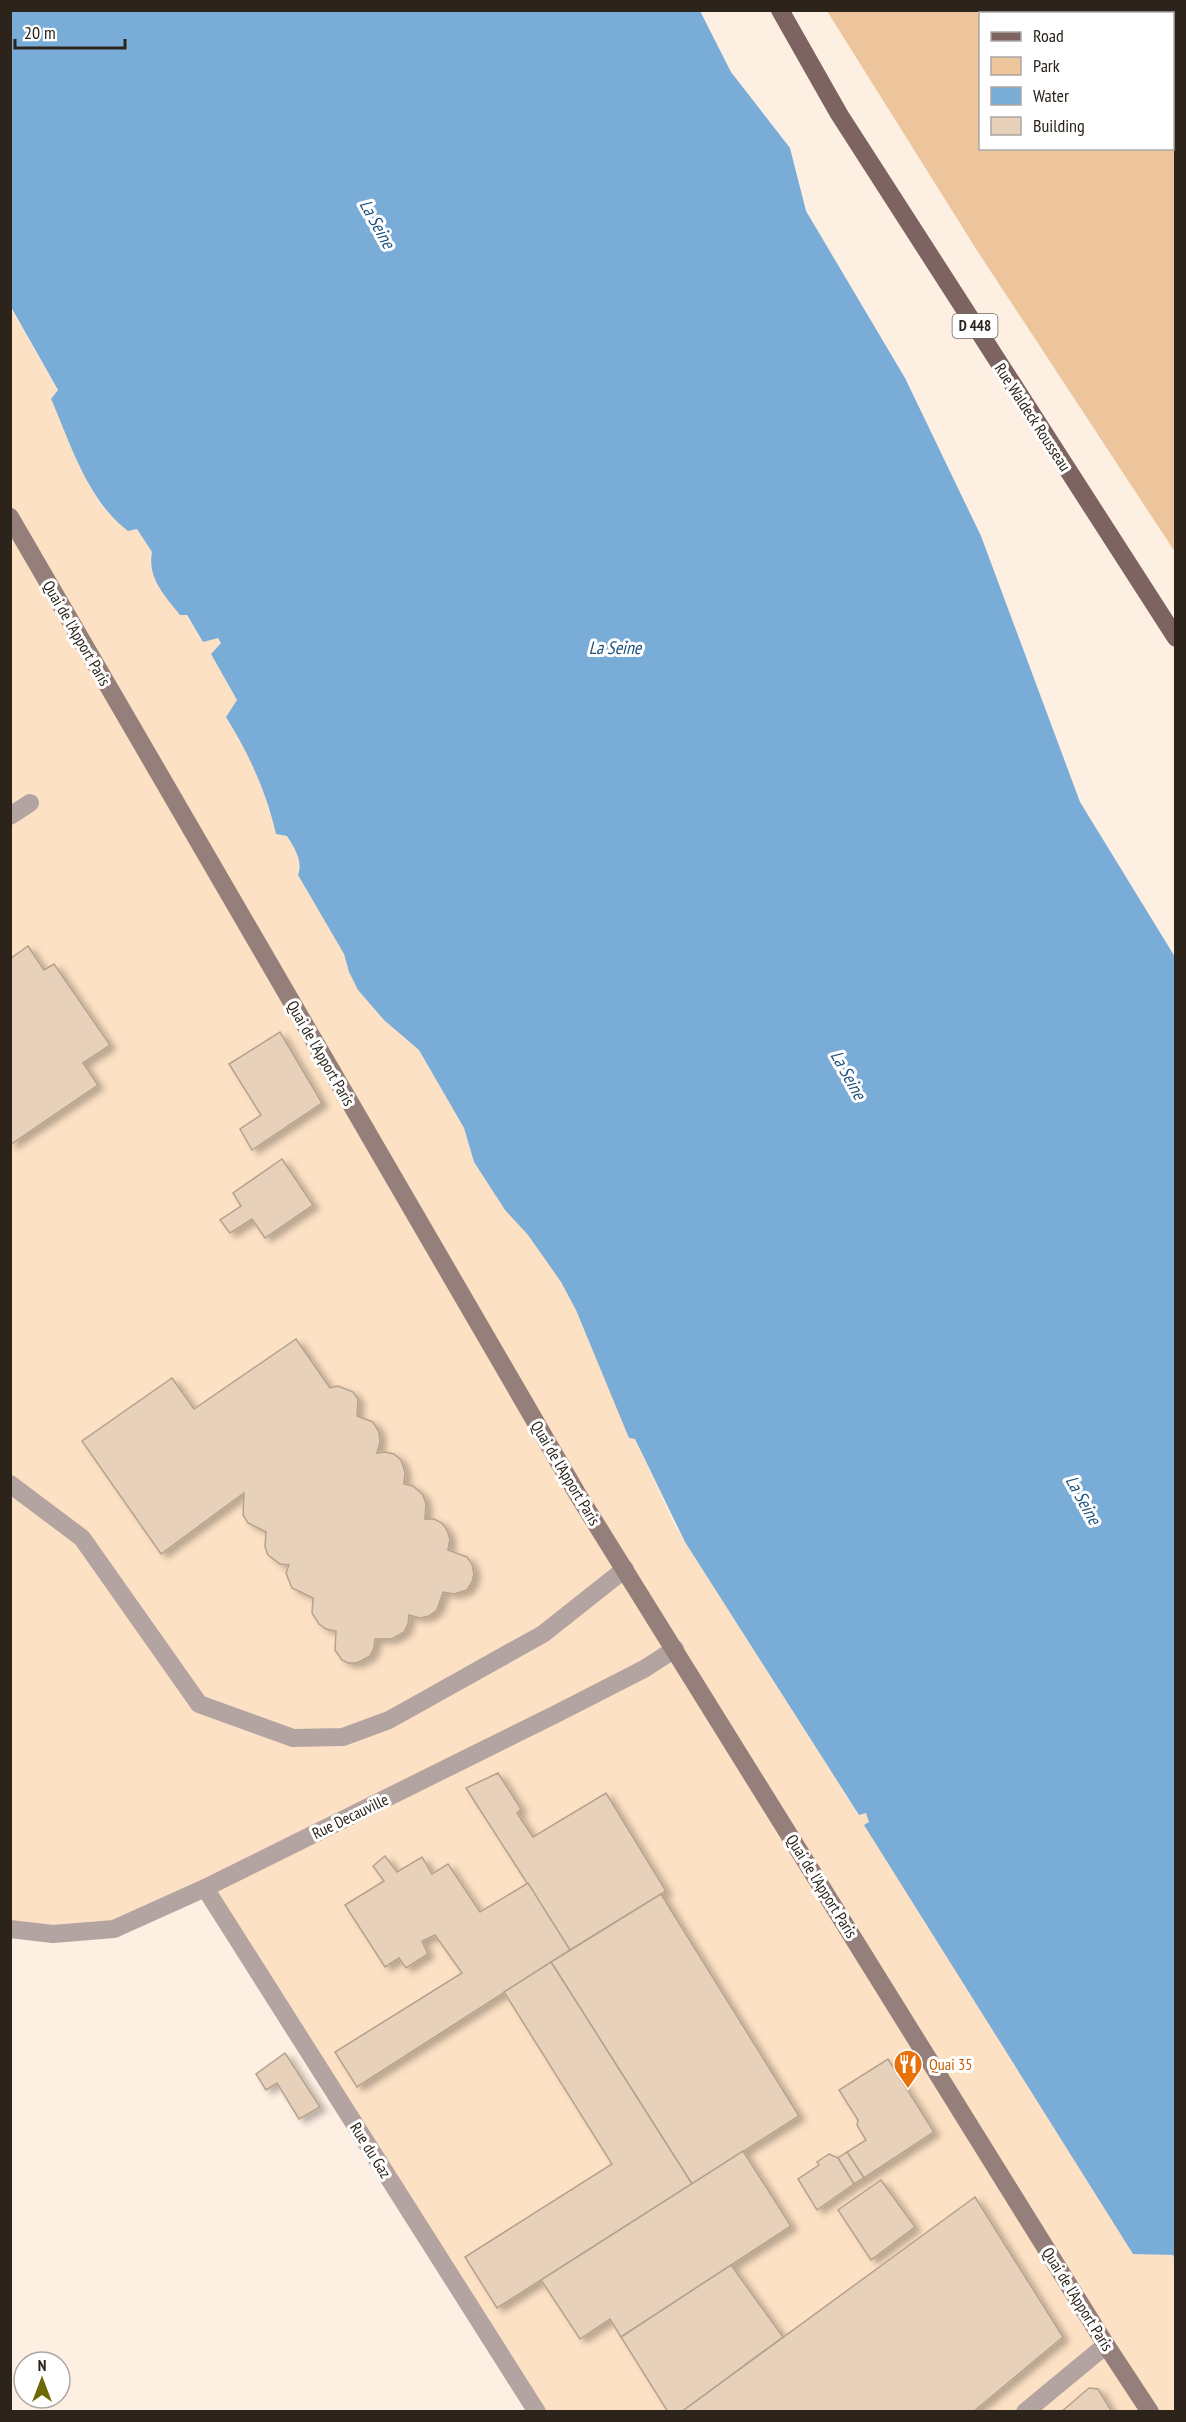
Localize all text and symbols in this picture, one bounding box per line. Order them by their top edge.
scale bar [15,12,124,50]
legend [979,12,1174,150]
text: 20 m [24,21,56,44]
text: Road [1033,24,1064,47]
text: Park [1033,54,1060,77]
text: Water [1033,84,1069,107]
text: Building [1033,114,1085,137]
water label: La Seine [355,195,401,254]
road number: D 448 [952,314,998,338]
street label: Rue Waldeck Rousseau [991,359,1075,475]
street label: Quai de l'Apport Paris [39,577,115,689]
water label: La Seine [589,636,643,659]
street label: Quai de l'Apport Paris [283,997,359,1109]
water label: La Seine [826,1046,872,1105]
street label: Quai de l'Apport Paris [527,1417,605,1529]
water label: La Seine [1061,1471,1107,1530]
street label: Rue Decauville [309,1789,391,1843]
street label: Quai de l'Apport Paris [782,1831,862,1941]
restaurant icon: Quai 35 [892,2048,924,2090]
place label: Quai 35 [929,2054,972,2074]
street label: Rue du Gaz [346,2118,396,2182]
street label: Quai de l'Apport Paris [1038,2244,1118,2354]
north arrow [12,2350,72,2410]
text: N [38,2355,46,2375]

